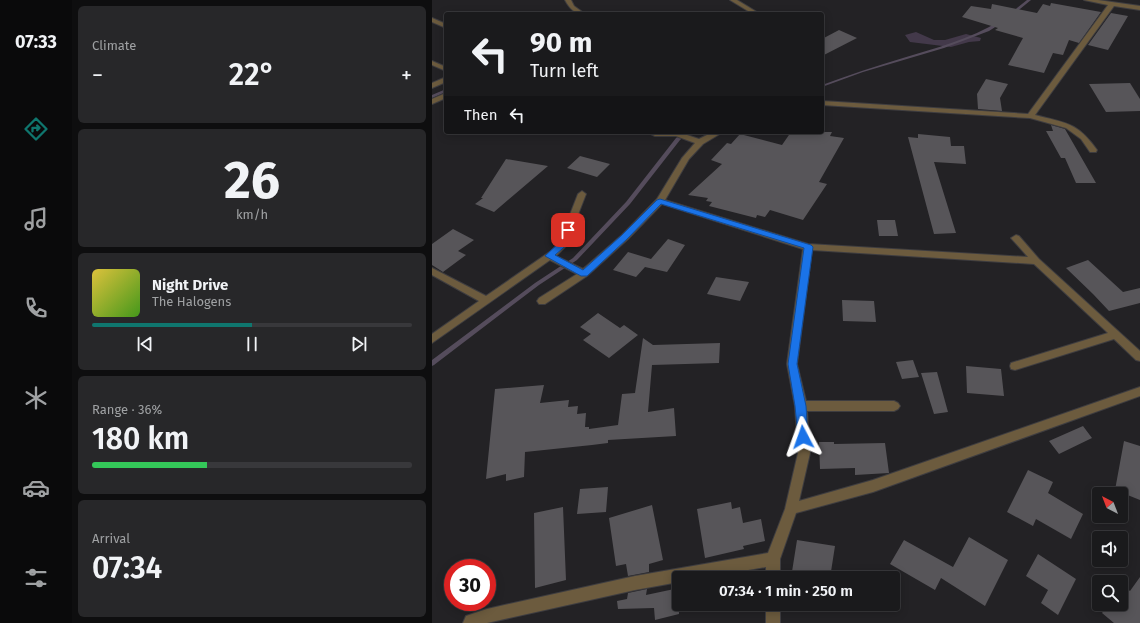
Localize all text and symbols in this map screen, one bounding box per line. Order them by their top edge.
text: 90 m [530,26,592,59]
icon: left [464,28,516,80]
text: 07:33 [15,31,57,53]
text: Climate [92,38,136,53]
text: 22° [229,57,275,93]
text: Turn left [530,60,599,82]
text: − [92,62,103,89]
text: + [401,62,412,89]
icon: left [506,104,528,126]
text: Then [464,106,498,124]
icon: directions [22,115,50,143]
text: 26 [224,149,280,212]
icon: music [22,205,50,233]
text: km/h [236,207,268,222]
pin [551,213,585,247]
icon: arrive [557,219,579,241]
text: Night Drive [152,276,228,294]
icon: phone [22,294,50,322]
text: The Halogens [152,294,231,309]
icon: previous [134,333,156,355]
icon: pause [241,333,263,355]
icon: next [348,333,370,355]
icon: climate [22,384,50,412]
text: Range · 36% [92,402,162,417]
position arrow [782,416,824,458]
text: 180 km [92,421,189,457]
icon: car [22,474,50,502]
north arrow [1092,487,1128,523]
map controls [1092,487,1128,611]
text: Arrival [92,531,130,546]
button: sound [1092,531,1128,567]
text: 07:34 [92,550,162,586]
speed limit sign: 30 [444,559,496,611]
icon: filters [22,564,50,592]
button: search [1092,575,1128,611]
text: 07:34 · 1 min · 250 m [719,582,853,600]

